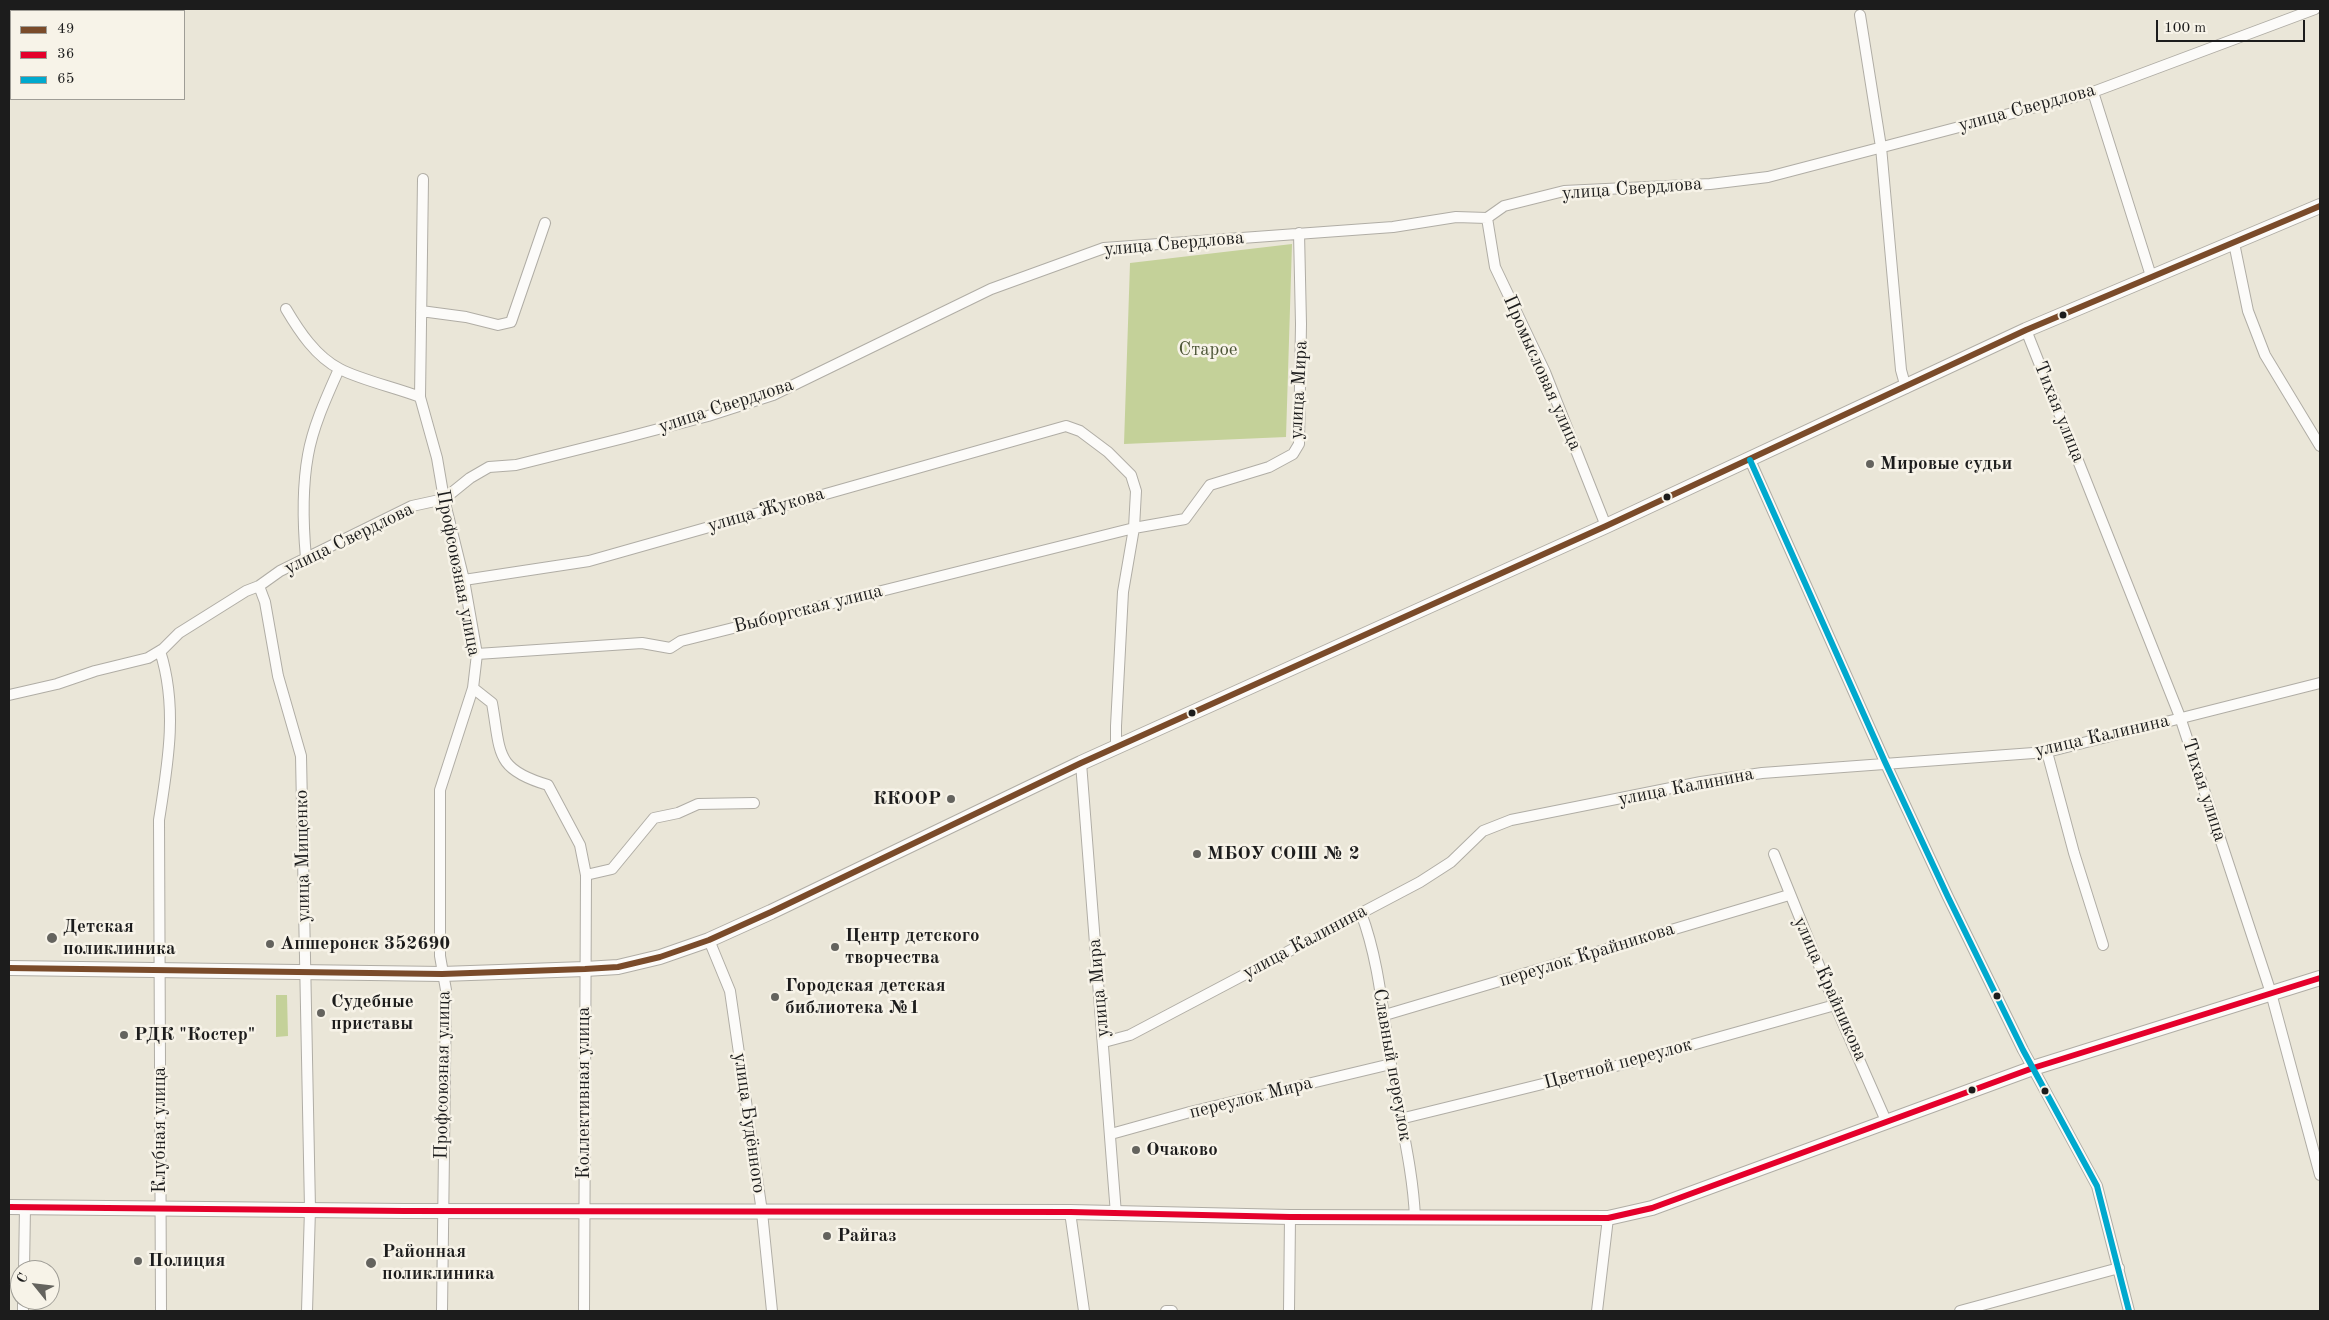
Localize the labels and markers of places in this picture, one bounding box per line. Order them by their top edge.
unlabelled marker [2058,310,2068,320]
place label: Мировые судьи [1880,453,2012,475]
marker: Мировые судьи [1864,458,1876,470]
unlabelled marker [1662,492,1672,502]
unlabelled marker [1187,708,1197,718]
place label: ККООР [873,788,941,810]
marker: ККООР [945,793,957,805]
place label: МБОУ СОШ № 2 [1207,843,1360,865]
marker: МБОУ СОШ № 2 [1191,848,1203,860]
place label: Детская поликлиника [63,916,176,960]
place label: Центр детского творчества [845,925,980,969]
marker: Детская поликлиника [45,931,59,945]
place label: Апшеронск 352690 [280,933,450,955]
marker: Апшеронск 352690 [264,938,276,950]
marker: Центр детского творчества [829,941,841,953]
place label: Городская детская библиотека №1 [785,975,946,1019]
place label: Судебные приставы [331,991,414,1035]
marker: Городская детская библиотека №1 [769,991,781,1003]
unlabelled marker [1992,991,2002,1001]
marker: Судебные приставы [315,1007,327,1019]
place label: РДК "Костер" [134,1024,255,1046]
marker: РДК "Костер" [118,1029,130,1041]
unlabelled marker [1967,1085,1977,1095]
unlabelled marker [2040,1086,2050,1096]
place label: Очаково [1146,1139,1218,1161]
marker: Очаково [1130,1144,1142,1156]
place label: Райгаз [837,1225,896,1247]
marker: Райгаз [821,1230,833,1242]
place label: Районная поликлиника [382,1241,495,1285]
place label: Полиция [148,1250,225,1272]
marker: Полиция [132,1255,144,1267]
marker: Районная поликлиника [364,1256,378,1270]

